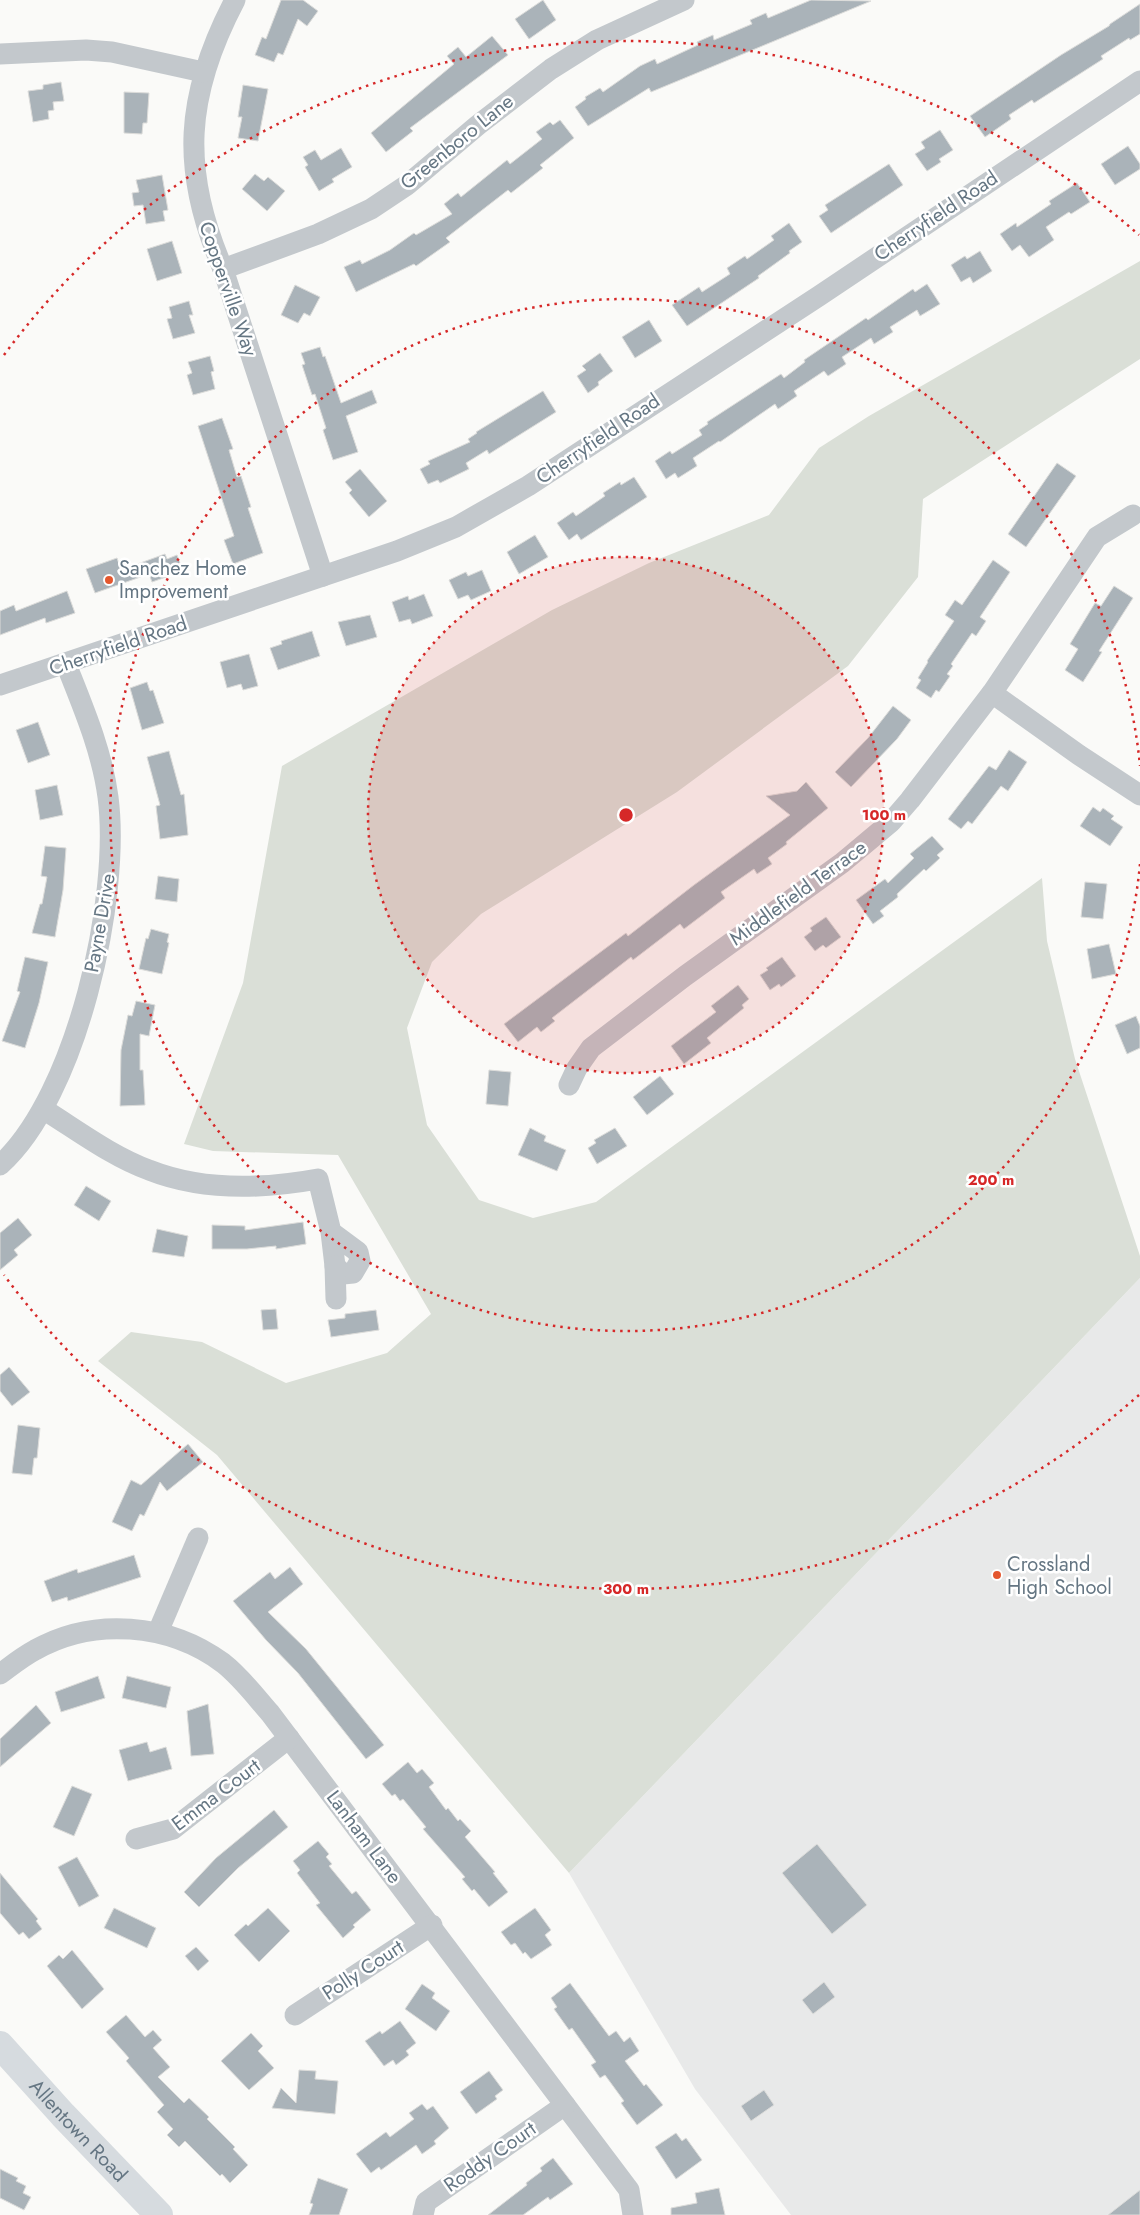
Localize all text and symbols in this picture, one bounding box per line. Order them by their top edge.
street label: Greenboro Lane [394,87,520,197]
street label: Cherryfield Road [868,164,1004,268]
street label: Copperville Way [191,218,265,360]
street label: Cherryfield Road [530,387,666,491]
place label: Sanchez Home Improvement [119,554,246,606]
marker: Sanchez Home Improvement [103,574,115,586]
street label: Cherryfield Road [45,609,191,683]
text: 100 m [862,804,906,826]
centre of rings [617,806,635,824]
street label: Middlefield Terrace [723,833,873,953]
street label: Payne Drive [77,871,123,975]
text: 200 m [968,1169,1014,1191]
place label: Crossland High School [1007,1550,1112,1602]
marker: Crossland High School [991,1569,1003,1581]
text: 300 m [603,1578,649,1600]
street label: Emma Court [166,1752,267,1838]
street label: Lanham Lane [319,1784,409,1890]
street label: Polly Court [316,1933,410,2007]
street label: Allentown Road [23,2072,134,2188]
street label: Roddy Court [438,2114,542,2199]

